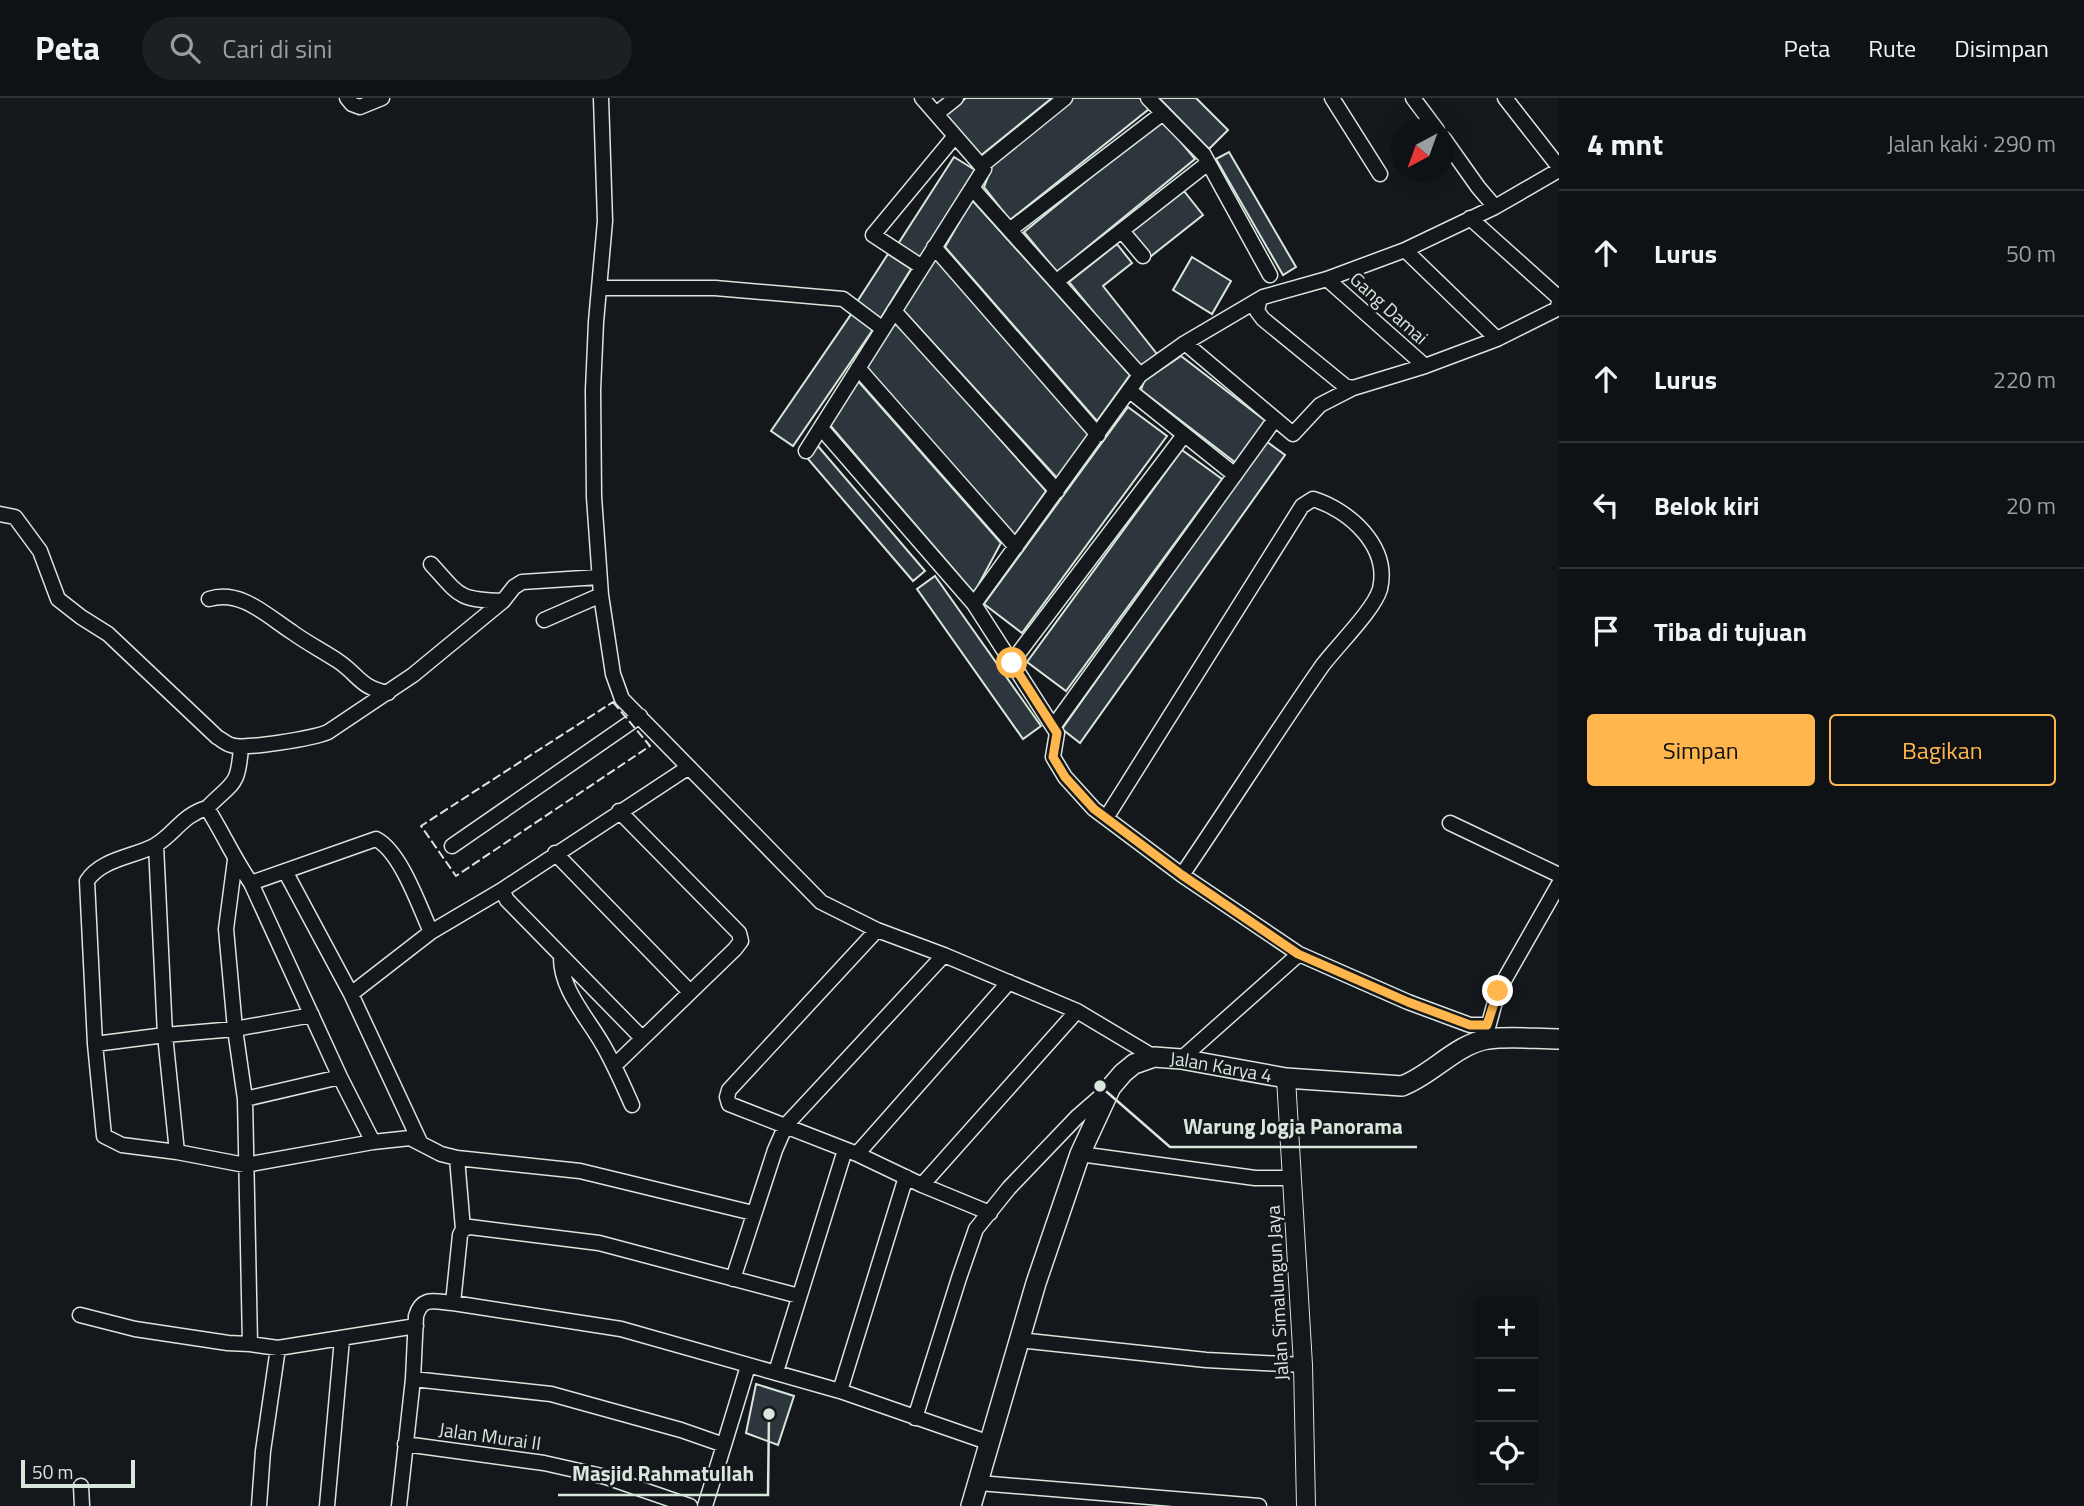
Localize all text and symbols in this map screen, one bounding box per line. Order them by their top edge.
search box [142,17,632,80]
text: Peta [35,23,100,73]
icon: search [166,29,204,67]
text: Cari di sini [222,29,332,68]
text: Peta [1784,30,1830,66]
text: Rute [1868,30,1916,66]
text: Disimpan [1954,30,2049,66]
north arrow [1391,119,1454,182]
text: 4 mnt [1587,121,1663,167]
text: Jalan kaki · 290 m [1887,126,2056,161]
icon: ahead [1587,234,1625,272]
text: Lurus [1654,234,1717,273]
text: 50 m [2006,236,2056,271]
street label: Gang Damai [1344,264,1435,351]
icon: ahead [1587,360,1625,398]
text: Lurus [1654,360,1717,399]
text: 220 m [1993,362,2056,397]
icon: left [1587,486,1625,524]
text: Belok kiri [1654,486,1760,525]
text: 20 m [2006,488,2056,523]
icon: arrive [1587,612,1625,650]
text: Tiba di tujuan [1654,612,1807,651]
route start [996,647,1027,678]
button: Simpan [1587,714,1815,786]
button: Bagikan [1829,714,2056,786]
route end [1482,975,1513,1006]
street label: Jalan Karya 4 [1169,1043,1275,1089]
callout: Warung Jogja Panorama [1170,1105,1417,1147]
text: Warung Jogja Panorama [1183,1110,1403,1142]
street label: Jalan Simalungun Jaya [1257,1204,1296,1381]
map controls [1475,1296,1538,1485]
button: + [1475,1296,1538,1359]
button: − [1475,1359,1538,1422]
street label: Jalan Murai II [437,1414,543,1457]
button: locate [1475,1422,1538,1485]
callout: Masjid Rahmatullah [558,1453,768,1495]
scale bar [21,1457,135,1489]
text: 50 m [32,1457,73,1486]
text: Masjid Rahmatullah [572,1457,754,1489]

